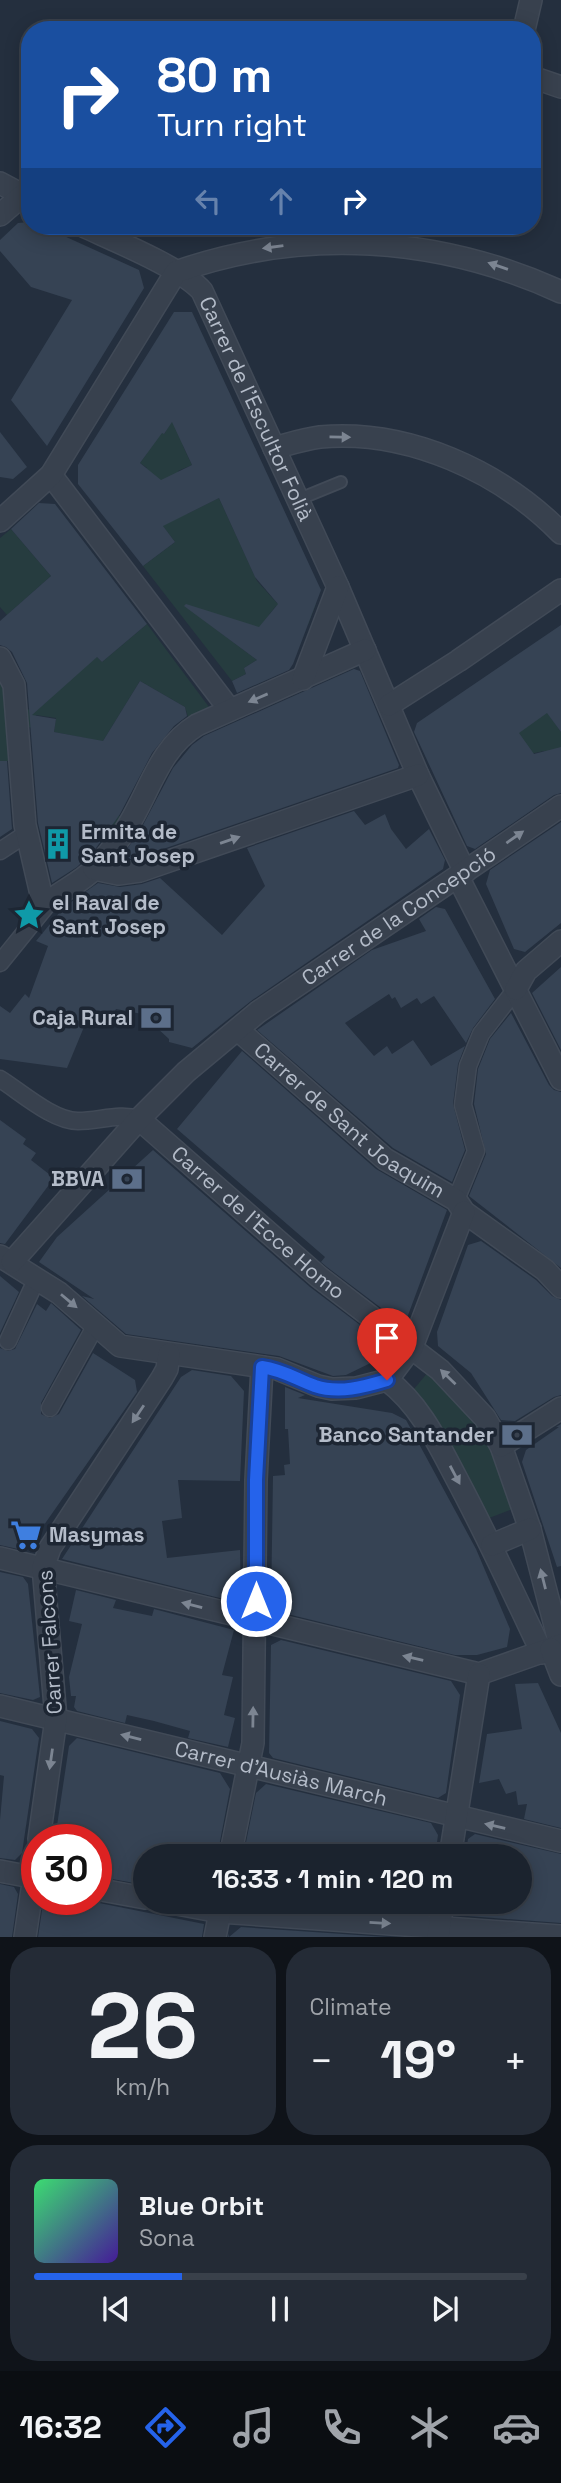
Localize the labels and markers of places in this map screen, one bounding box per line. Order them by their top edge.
place label: Ermita de Sant Josep [81,818,195,869]
building icon: Ermita de Sant Josep [41,827,75,861]
place label: el Raval de Sant Josep [52,889,166,940]
place icon: el Raval de Sant Josep [12,898,46,932]
bank icon: Caja Rural [139,1001,173,1035]
place label: Caja Rural [32,1004,133,1031]
bank icon: BBVA [110,1162,144,1196]
place label: BBVA [51,1165,104,1192]
pin [357,1308,417,1380]
bank icon: Banco Santander [500,1418,534,1452]
place label: Banco Santander [319,1421,494,1448]
supermarket icon: Masymas [9,1518,43,1552]
place label: Masymas [49,1521,145,1548]

